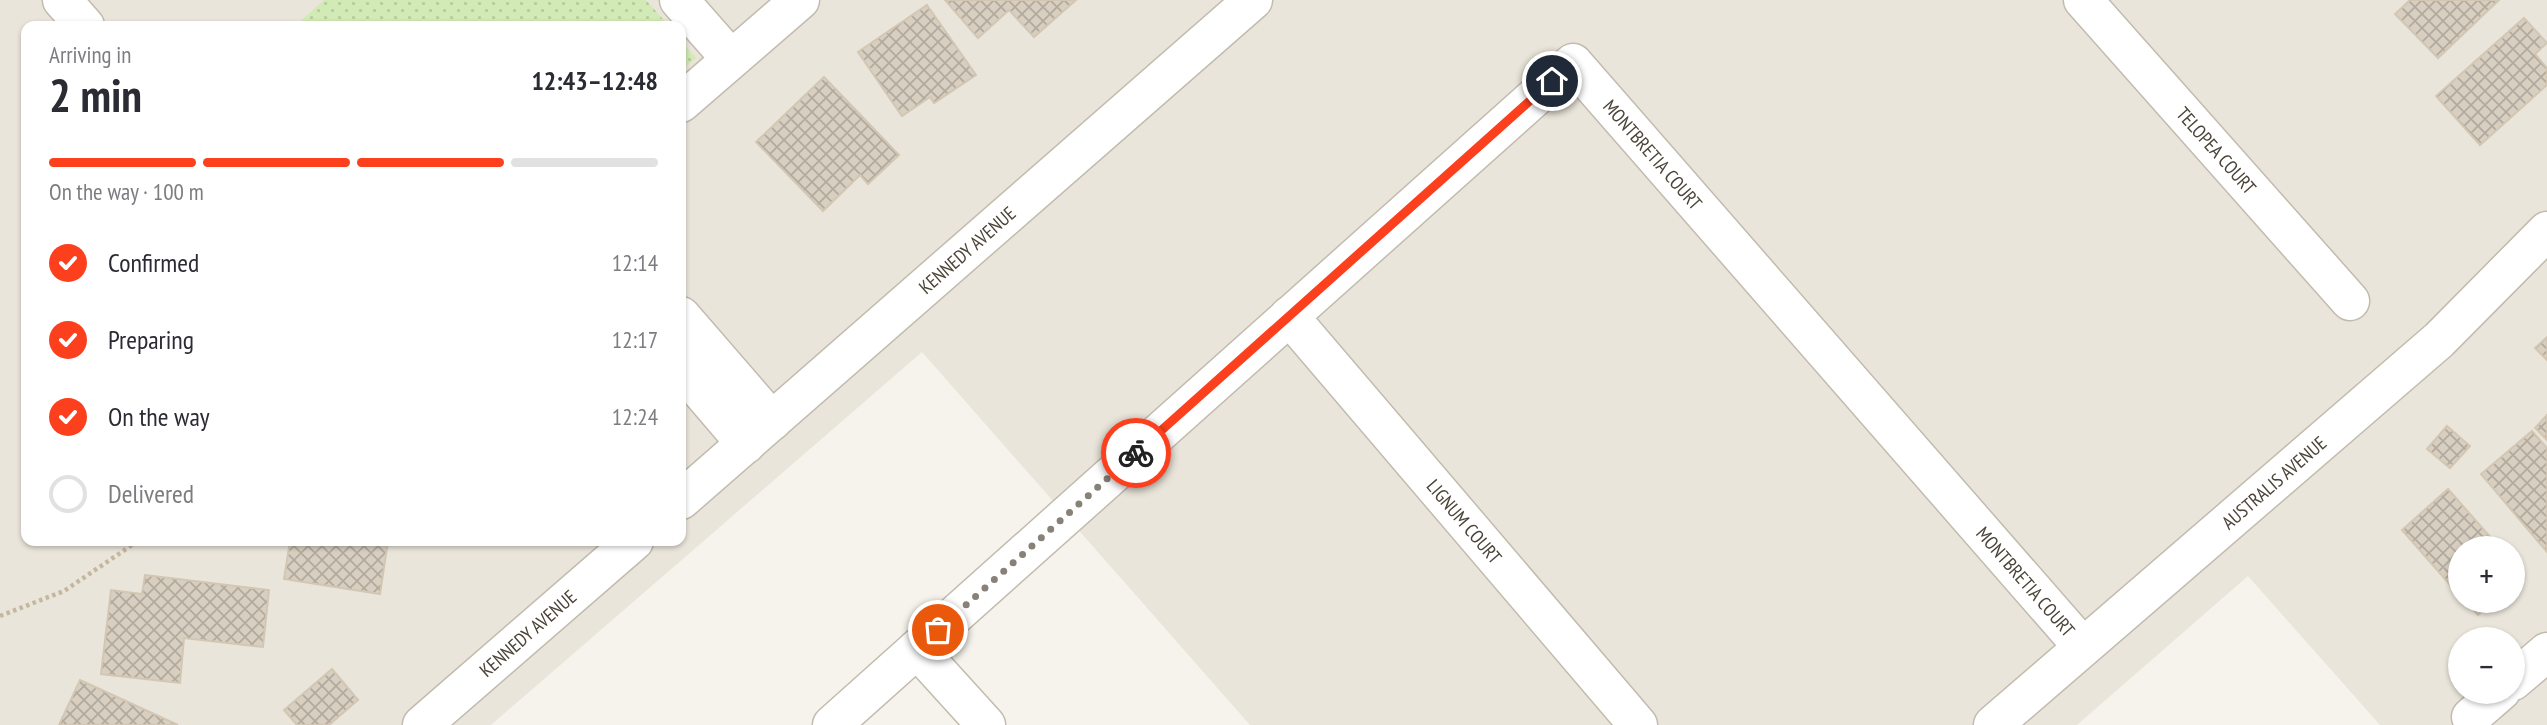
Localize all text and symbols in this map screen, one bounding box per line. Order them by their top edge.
text: Arriving in [49,40,131,69]
pin [1522,51,1582,111]
icon: home [1533,62,1571,100]
text: 12:43–12:48 [531,64,658,97]
text: 2 min [49,65,142,125]
street label: MONTBRETIA COURT [1598,94,1708,215]
street label: TELOPEA COURT [2171,102,2262,199]
text: On the way · 100 m [49,177,204,206]
street label: KENNEDY AVENUE [914,201,1020,299]
icon: check [49,244,87,282]
text: Confirmed [108,246,199,279]
text: 12:14 [612,248,658,277]
icon: check [49,321,87,359]
text: Preparing [108,323,194,356]
text: 12:17 [612,325,658,354]
icon: check [49,398,87,436]
text: On the way [108,400,210,433]
text: 12:24 [612,402,658,431]
courier [1101,418,1171,488]
street label: AUSTRALIS AVENUE [2217,431,2331,534]
icon: bike [1117,434,1155,472]
street label: LIGNUM COURT [1422,474,1507,569]
text: Delivered [108,477,194,510]
street label: MONTBRETIA COURT [1971,522,2081,642]
map controls [2448,536,2525,704]
button: + [2448,536,2525,613]
street label: KENNEDY AVENUE [474,585,581,682]
pin [908,600,968,660]
icon: bag [919,611,957,649]
button: − [2448,627,2525,704]

